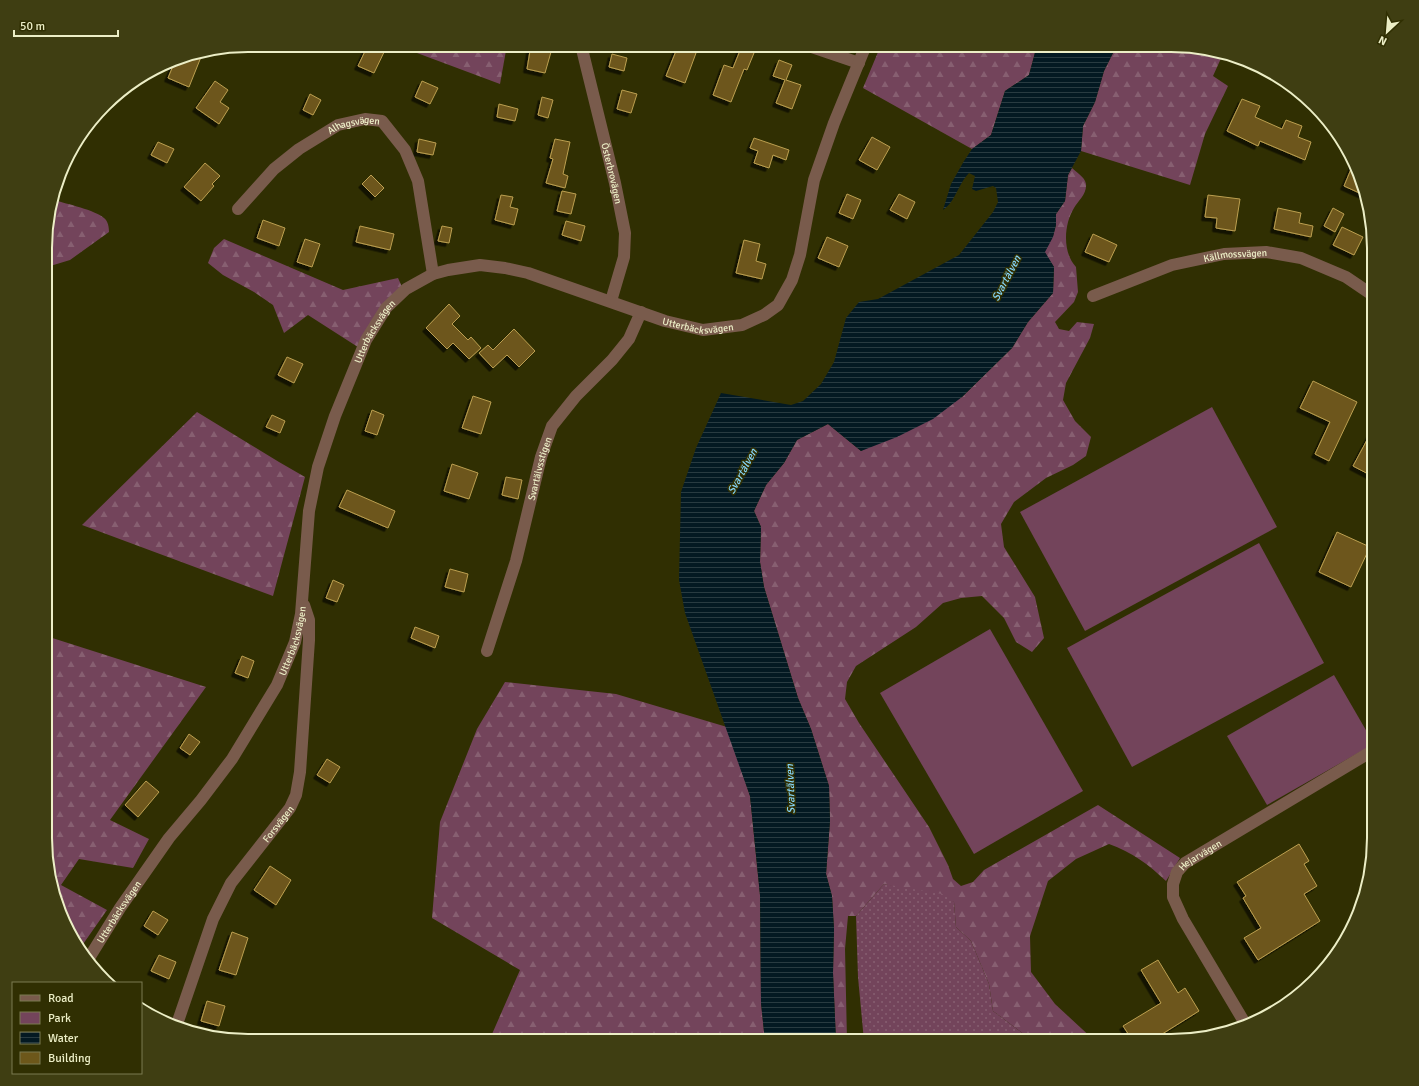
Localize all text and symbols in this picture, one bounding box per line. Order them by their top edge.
scale bar [14,12,118,38]
north arrow [1367,12,1407,52]
text: 50 m [20,19,45,34]
text: N [1377,33,1389,48]
street label: Alhagsvägen [325,114,380,137]
street label: Österbrovägen [598,142,624,205]
street label: Källmossvägen [1202,247,1267,265]
water label: Svartälven [989,252,1024,303]
street label: Utterbäcksvägen [352,297,398,365]
street label: Utterbäcksvägen [661,316,734,337]
street label: Svartälvsstigen [526,435,555,502]
water label: Svartälven [725,446,761,496]
street label: Utterbäcksvägen [277,606,309,678]
water label: Svartälven [783,763,798,814]
street label: Forsvägen [260,803,297,845]
street label: Hejarvägen [1176,838,1224,873]
street label: Utterbäcksvägen [95,879,144,946]
legend [12,982,142,1074]
text: Road [48,991,74,1006]
text: Park [48,1011,71,1026]
text: Water [48,1031,79,1046]
text: Building [48,1051,91,1066]

